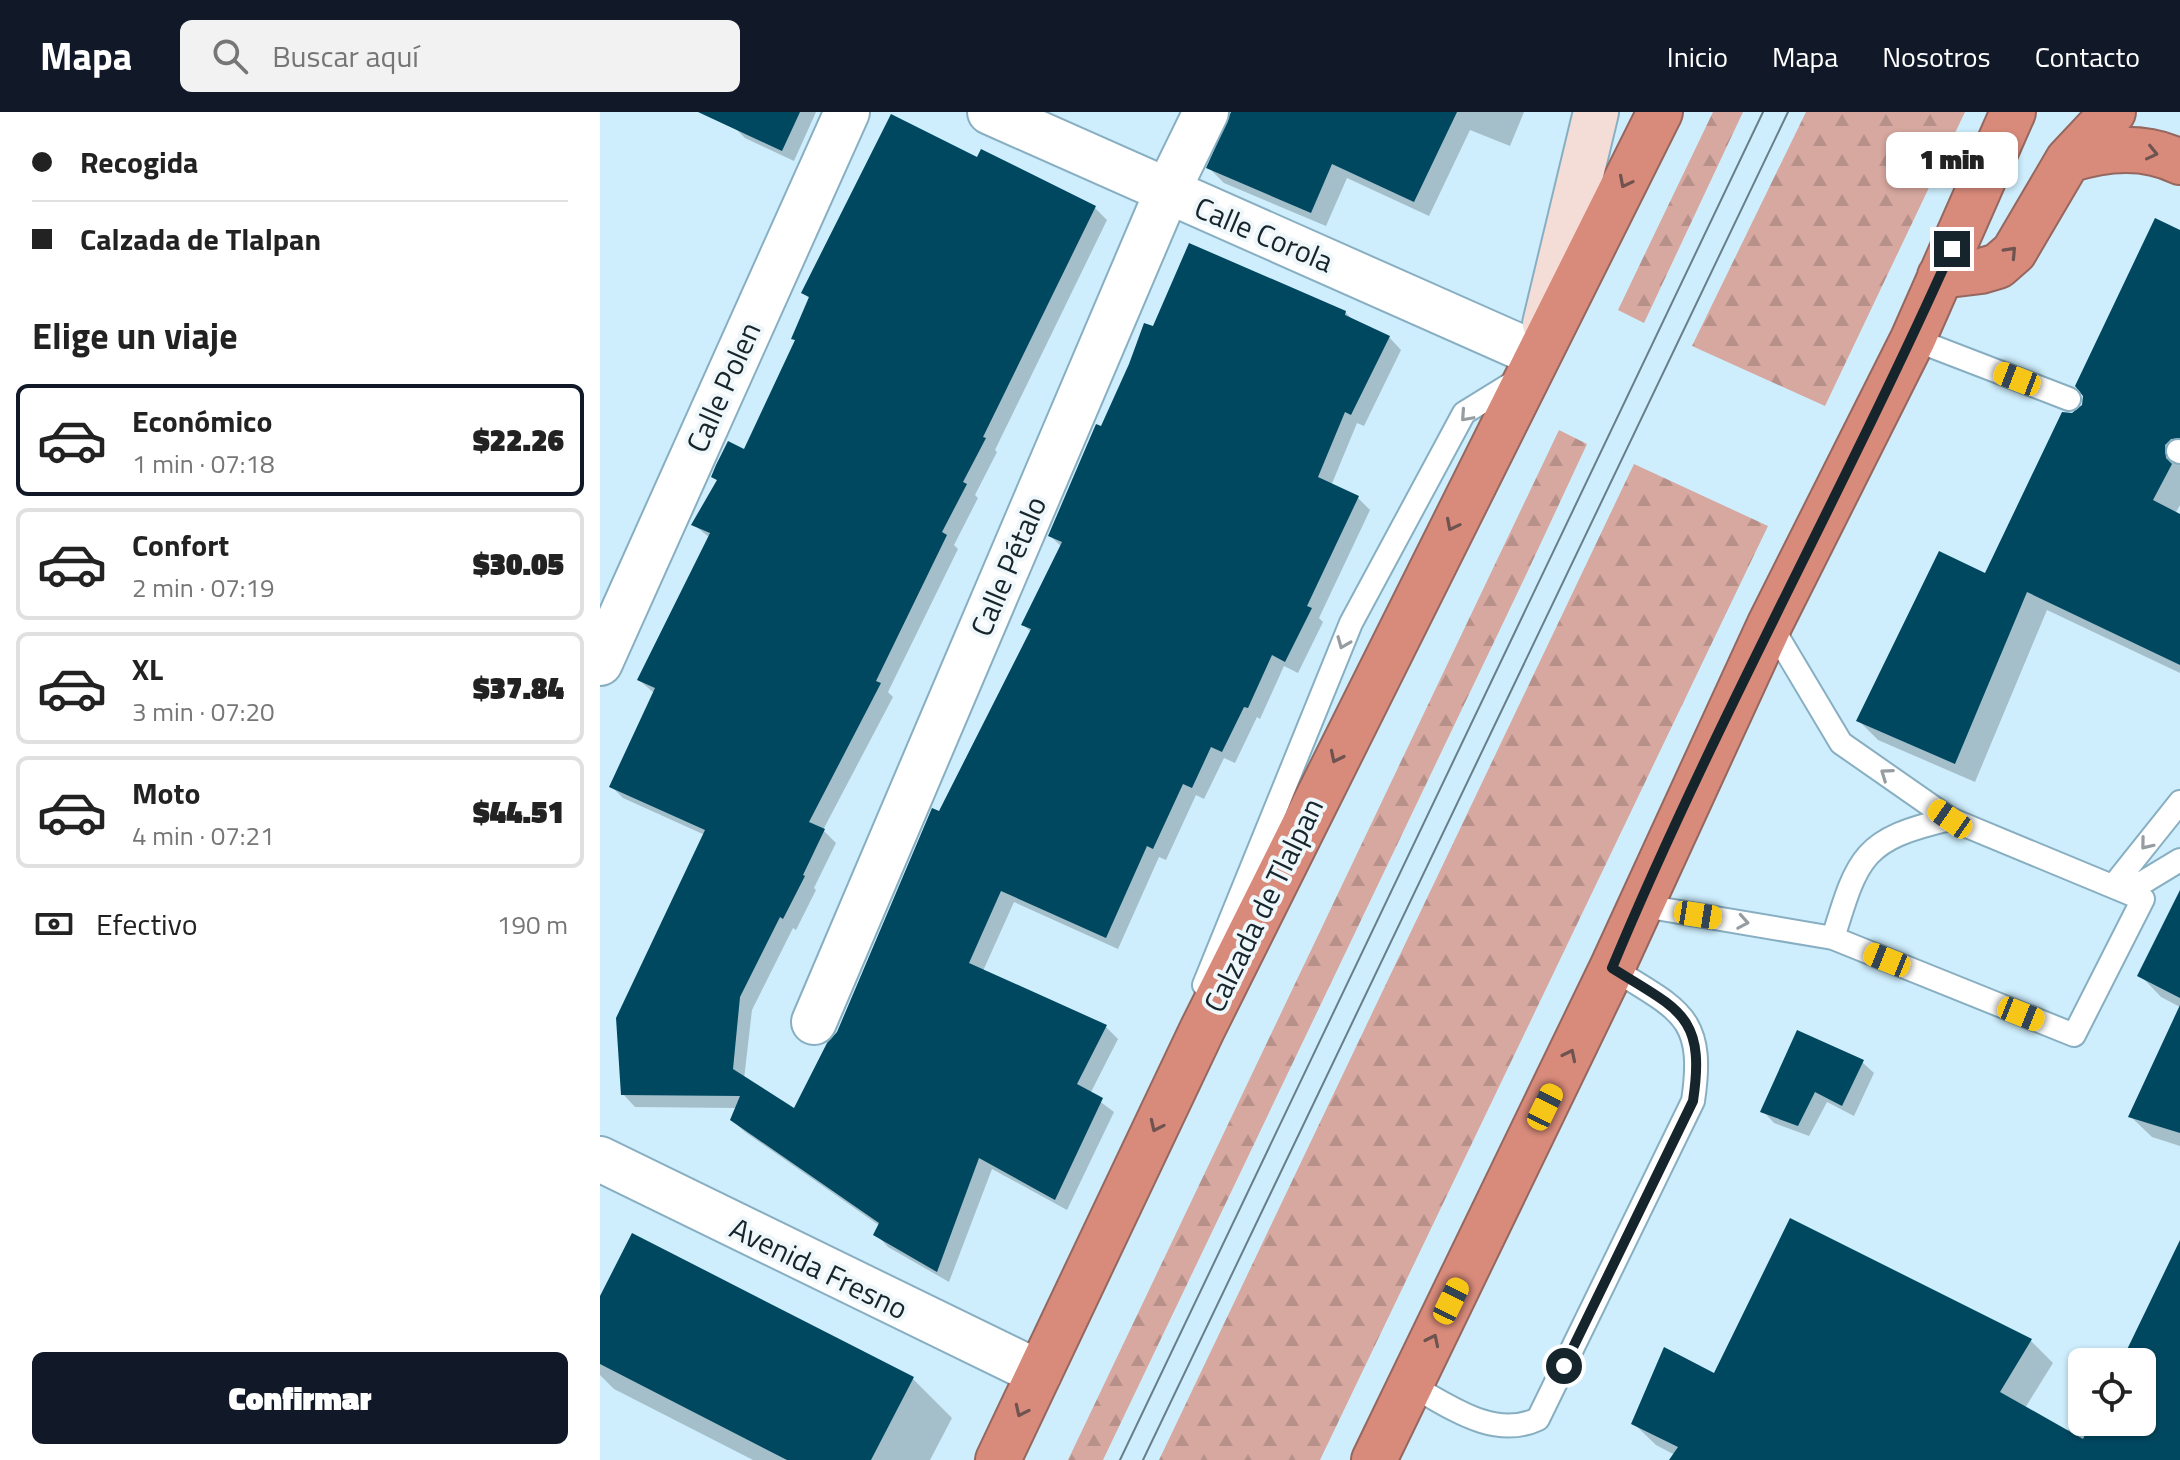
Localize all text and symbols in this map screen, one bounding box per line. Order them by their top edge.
search box [180,20,740,92]
text: Mapa [40,27,132,85]
text: Buscar aquí [272,33,419,79]
icon: search [208,34,252,78]
text: Inicio [1667,35,1728,78]
text: Mapa [1772,35,1838,78]
text: Nosotros [1882,35,1991,78]
text: Contacto [2035,35,2140,78]
callout: 1 min [1886,133,2018,189]
text: Recogida [80,139,198,185]
text: 1 min [1920,140,1984,179]
one-way arrow [2144,144,2158,161]
one-way arrow [1620,173,1635,188]
street label: Calle Corola [1187,184,1341,284]
text: Calzada de Tlalpan [80,216,321,262]
route end [1934,231,1970,267]
one-way arrow [2002,247,2017,261]
text: Elige un viaje [32,308,238,363]
street label: Calle Polen [674,314,772,460]
car [1990,359,2044,399]
text: Económico [132,398,272,444]
icon: car [36,404,108,476]
one-way arrow [1461,407,1475,421]
text: $22.26 [473,417,564,463]
text: 1 min · 07:18 [132,444,275,483]
street label: Calle Pétalo [958,489,1058,643]
one-way arrow [1446,516,1462,531]
text: Confort [132,522,229,568]
icon: car [36,528,108,600]
text: $30.05 [473,541,564,587]
text: 2 min · 07:19 [132,568,275,607]
one-way arrow [1336,635,1352,649]
text: XL [132,646,163,692]
icon: car [36,652,108,724]
text: $37.84 [473,665,564,711]
text: 3 min · 07:20 [132,692,275,731]
one-way arrow [1330,749,1346,764]
one-way arrow [1881,769,1895,784]
text: Moto [132,770,200,816]
icon: car [36,776,108,848]
text: $44.51 [473,789,564,835]
street label: Calzada de Tlalpan [1191,790,1335,1020]
car [1923,795,1977,843]
text: 4 min · 07:21 [132,816,275,855]
one-way arrow [2142,835,2156,850]
car [1672,899,1724,931]
text: Efectivo [96,901,198,947]
icon: cash [32,902,76,946]
text: 190 m [497,905,568,944]
one-way arrow [1736,913,1750,930]
car [1860,940,1914,980]
car [1994,994,2048,1034]
one-way arrow [1560,1049,1576,1063]
car [1524,1080,1566,1134]
one-way arrow [1150,1117,1166,1132]
street label: Avenida Fresno [722,1205,916,1331]
car [1430,1274,1472,1328]
one-way arrow [1423,1333,1439,1348]
route start [1546,1348,1582,1384]
map controls [2068,1348,2156,1436]
button: locate [2068,1348,2156,1436]
button: Confirmar [32,1352,568,1444]
one-way arrow [1015,1403,1031,1418]

